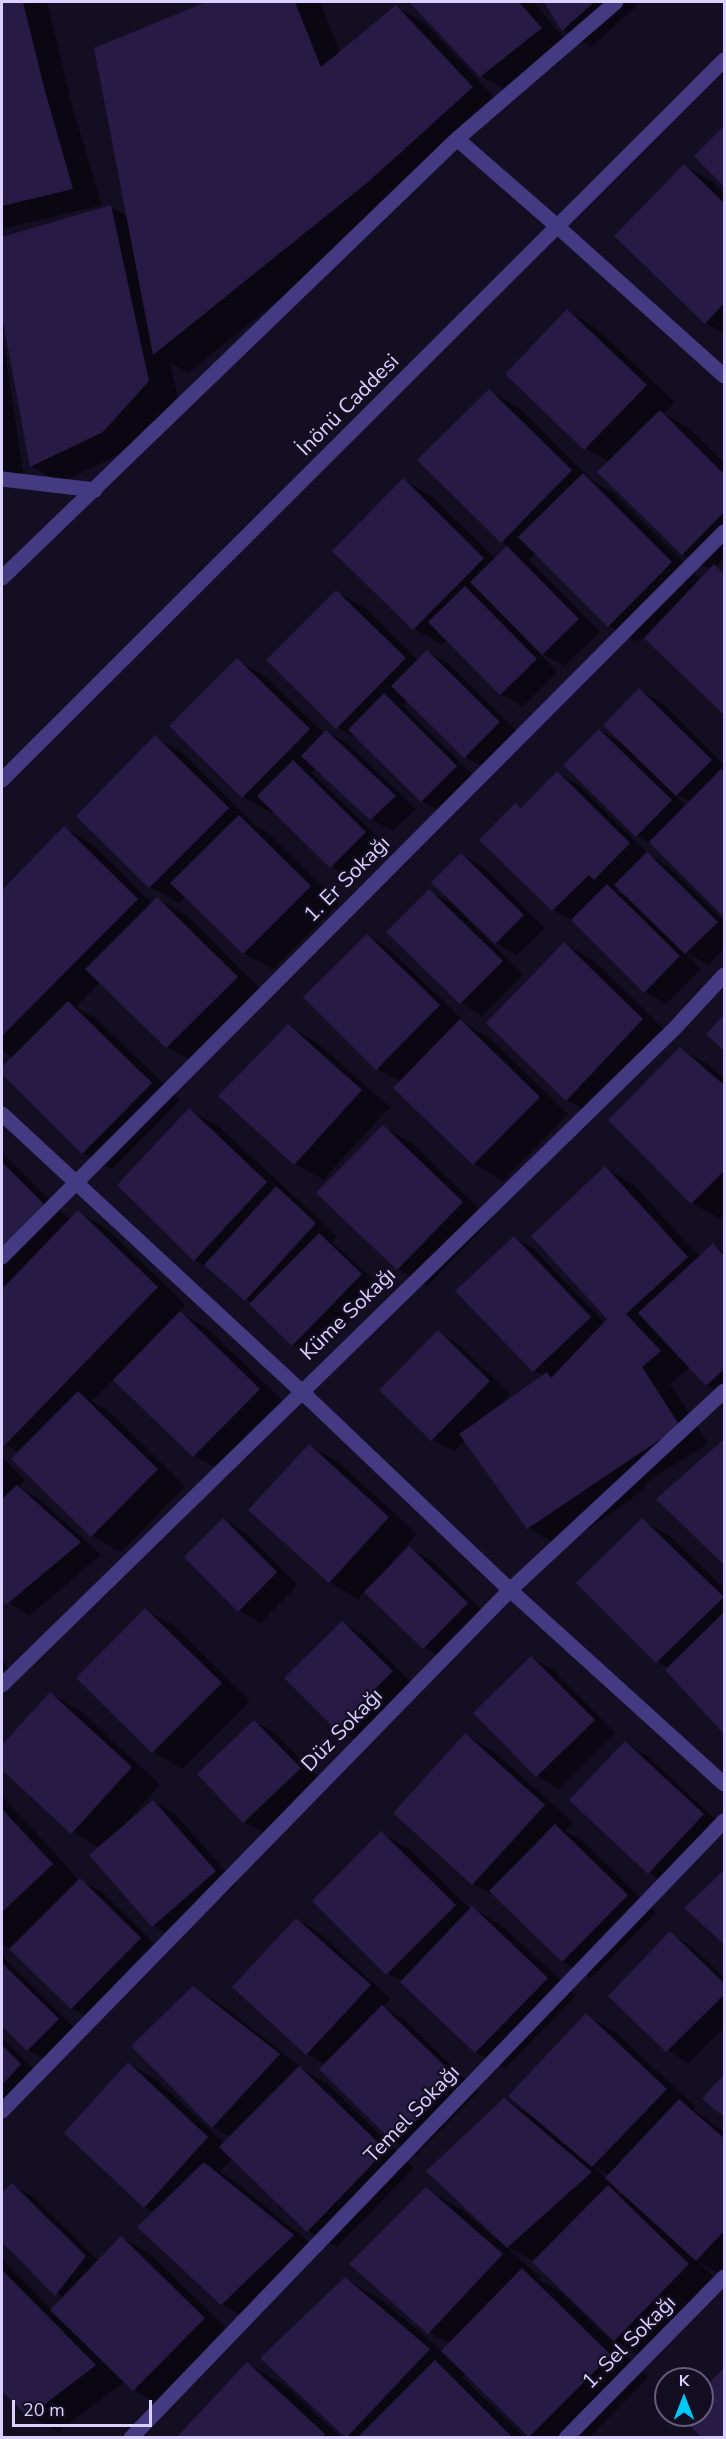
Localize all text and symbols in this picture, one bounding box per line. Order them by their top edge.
street label: İnönü Caddesi [293,350,405,462]
street label: 1. Er Sokağı [300,832,396,928]
street label: Küme Sokağı [296,1263,402,1367]
street label: Düz Sokağı [297,1684,389,1778]
street label: Temel Sokağı [360,2061,466,2169]
street label: 1. Sel Sokağı [578,2291,682,2395]
north arrow [654,2367,714,2427]
text: K [679,2370,689,2392]
scale bar [15,2388,154,2426]
text: 20 m [23,2398,65,2422]

